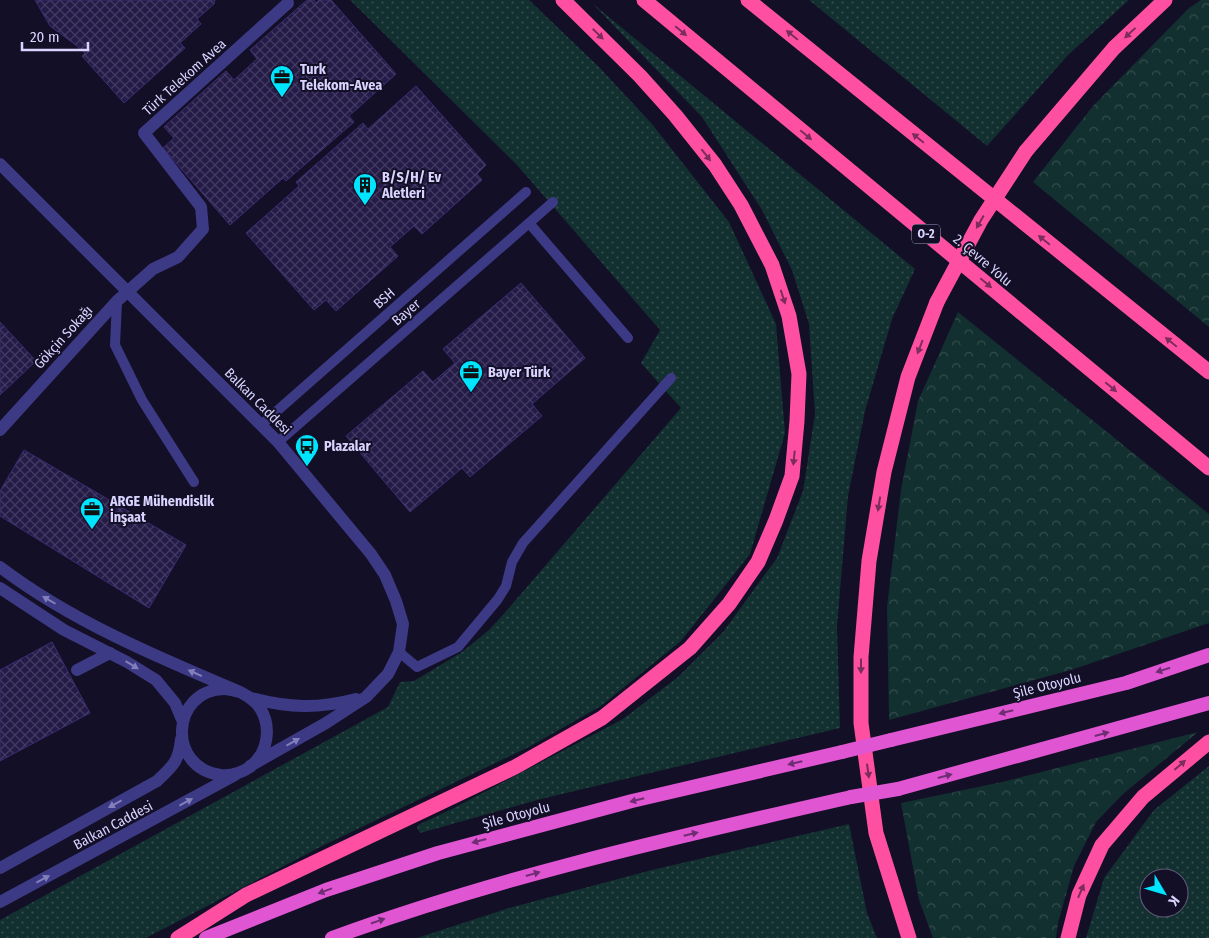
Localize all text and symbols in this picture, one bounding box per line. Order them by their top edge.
scale bar [22,20,89,52]
one-way arrow [675,26,688,37]
one-way arrow [1124,27,1136,39]
text: 20 m [30,28,60,46]
one-way arrow [592,28,604,40]
one-way arrow [786,30,799,41]
street label: Türk Telekom Avea [139,35,230,119]
place label: Turk Telekom-Avea [300,61,382,94]
office icon: Turk Telekom-Avea [269,64,295,98]
one-way arrow [800,129,813,140]
one-way arrow [912,132,925,143]
one-way arrow [701,148,712,161]
place label: B/S/H/ Ev Aletleri [381,169,441,202]
building icon: B/S/H/ Ev Aletleri [352,172,378,206]
one-way arrow [976,215,985,228]
road number: O-2 [912,224,940,243]
street label: 2. Çevre Yolu [950,231,1016,290]
one-way arrow [1038,234,1051,245]
one-way arrow [979,277,991,289]
street label: BSH [370,284,399,312]
one-way arrow [779,290,787,305]
street label: Bayer [389,295,424,329]
street label: Gökçin Sokağı [30,302,96,373]
one-way arrow [1165,337,1178,348]
one-way arrow [916,340,923,355]
office icon: Bayer Türk [458,359,484,393]
place label: Bayer Türk [488,364,551,381]
street label: Balkan Caddesi [221,365,294,438]
one-way arrow [1104,381,1117,392]
bus stop icon: Plazalar [294,433,320,467]
place label: Plazalar [324,438,371,455]
one-way arrow [790,450,798,466]
place label: ARGE Mühendislik İnşaat [109,493,215,527]
office icon: ARGE Mühendislik İnşaat [79,496,105,530]
one-way arrow [874,497,882,513]
one-way arrow [43,596,56,605]
one-way arrow [857,658,865,674]
one-way arrow [126,661,139,670]
one-way arrow [1155,667,1170,675]
one-way arrow [188,668,202,676]
street label: Şile Otoyolu [1011,669,1083,702]
one-way arrow [998,708,1013,716]
one-way arrow [1094,729,1109,737]
one-way arrow [286,738,299,747]
one-way arrow [787,759,802,767]
one-way arrow [1173,760,1186,771]
one-way arrow [864,764,872,780]
one-way arrow [937,772,952,780]
one-way arrow [629,796,644,804]
street label: Balkan Caddesi [71,797,156,853]
one-way arrow [179,798,194,806]
street label: Şile Otoyolu [480,798,552,833]
one-way arrow [109,800,122,809]
one-way arrow [683,830,698,838]
one-way arrow [472,838,487,846]
north arrow [1139,868,1189,918]
one-way arrow [526,870,541,878]
one-way arrow [36,875,50,883]
one-way arrow [1078,884,1086,898]
one-way arrow [317,887,332,895]
text: K [1164,892,1183,910]
one-way arrow [371,917,386,925]

